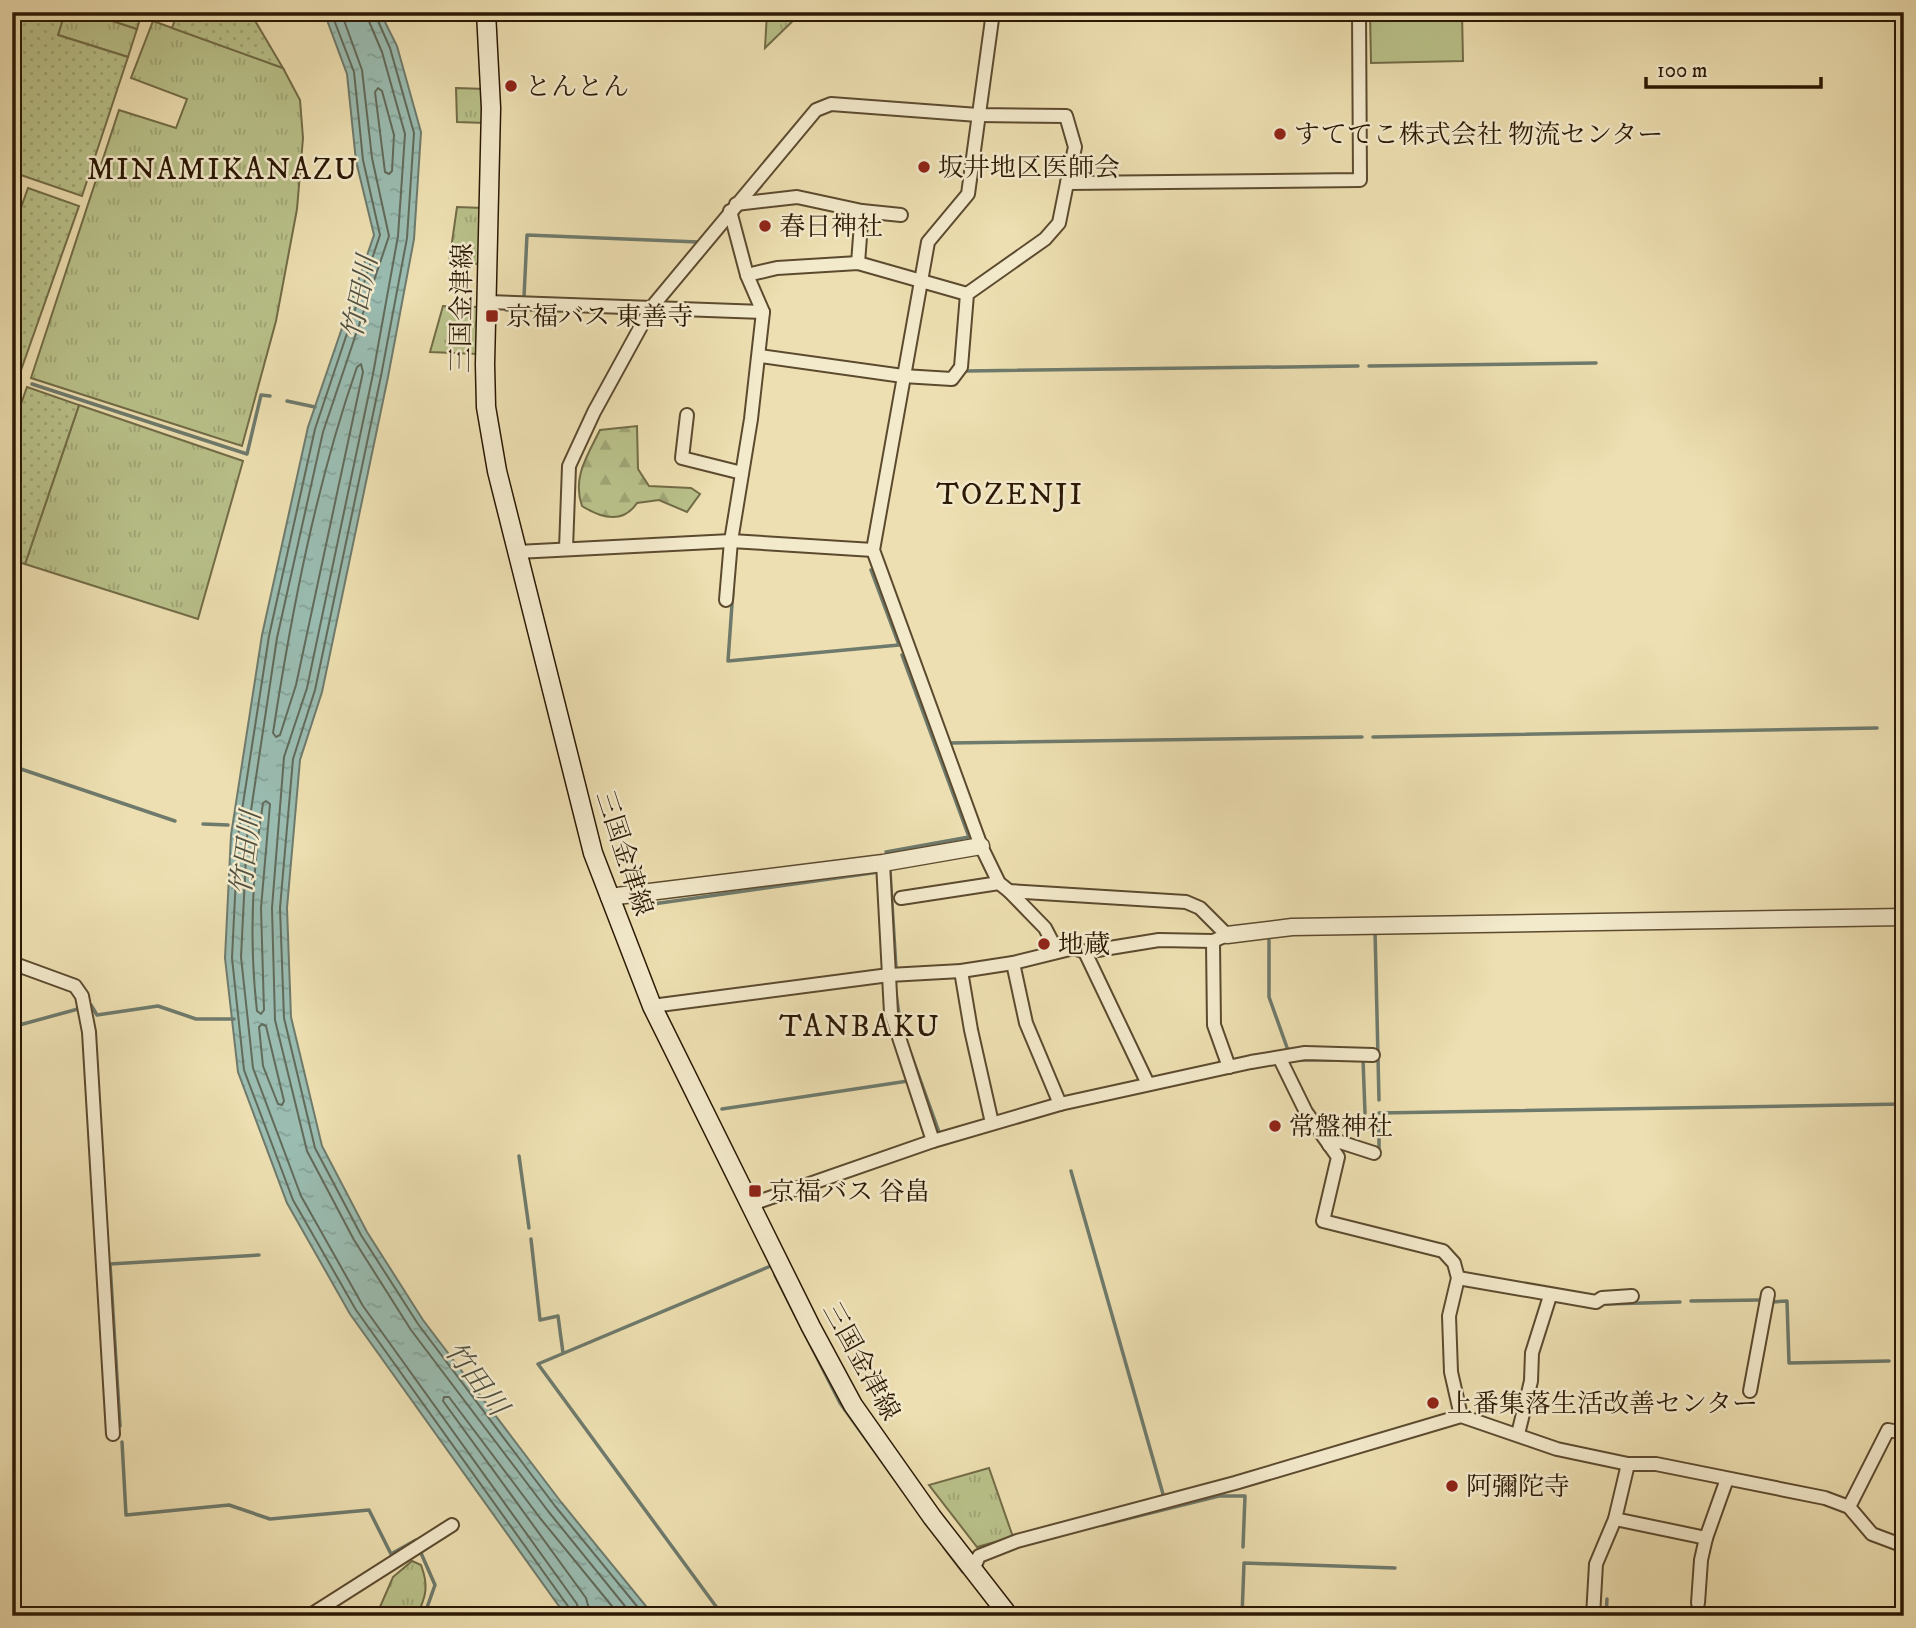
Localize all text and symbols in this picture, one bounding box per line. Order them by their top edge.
scale bar [1646,46,1822,90]
text: 100 m [1657,58,1708,84]
place label: とんとん [525,71,629,104]
marker: とんとん [503,78,519,94]
place label: すててこ株式会社 物流センター [1294,119,1663,152]
marker: すててこ株式会社 物流センター [1272,126,1288,142]
district label: MINAMIKANAZU [87,152,359,189]
place label: 坂井地区医師会 [938,152,1120,185]
marker: 坂井地区医師会 [916,159,932,175]
place label: 春日神社 [779,211,883,244]
marker: 春日神社 [757,218,773,234]
street label: 三国金津線 [445,243,480,373]
water label: 竹田川 [335,250,386,342]
place label: 京福バス 東善寺 [506,301,694,334]
marker: 京福バス 東善寺 [484,308,500,324]
district label: TOZENJI [936,477,1084,514]
street label: 三国金津線 [588,787,659,920]
water label: 竹田川 [224,806,269,897]
place label: 地蔵 [1058,929,1110,962]
marker: 地蔵 [1036,936,1052,952]
district label: TANBAKU [779,1009,941,1046]
place label: 常盤神社 [1289,1111,1393,1144]
marker: 常盤神社 [1267,1118,1283,1134]
place label: 京福バス 谷畠 [769,1176,931,1209]
marker: 京福バス 谷畠 [747,1183,763,1199]
street label: 三国金津線 [815,1297,907,1427]
water label: 竹田川 [437,1335,517,1425]
place label: 上番集落生活改善センター [1447,1388,1758,1421]
marker: 上番集落生活改善センター [1425,1395,1441,1411]
place label: 阿彌陀寺 [1466,1471,1570,1504]
marker: 阿彌陀寺 [1444,1478,1460,1494]

